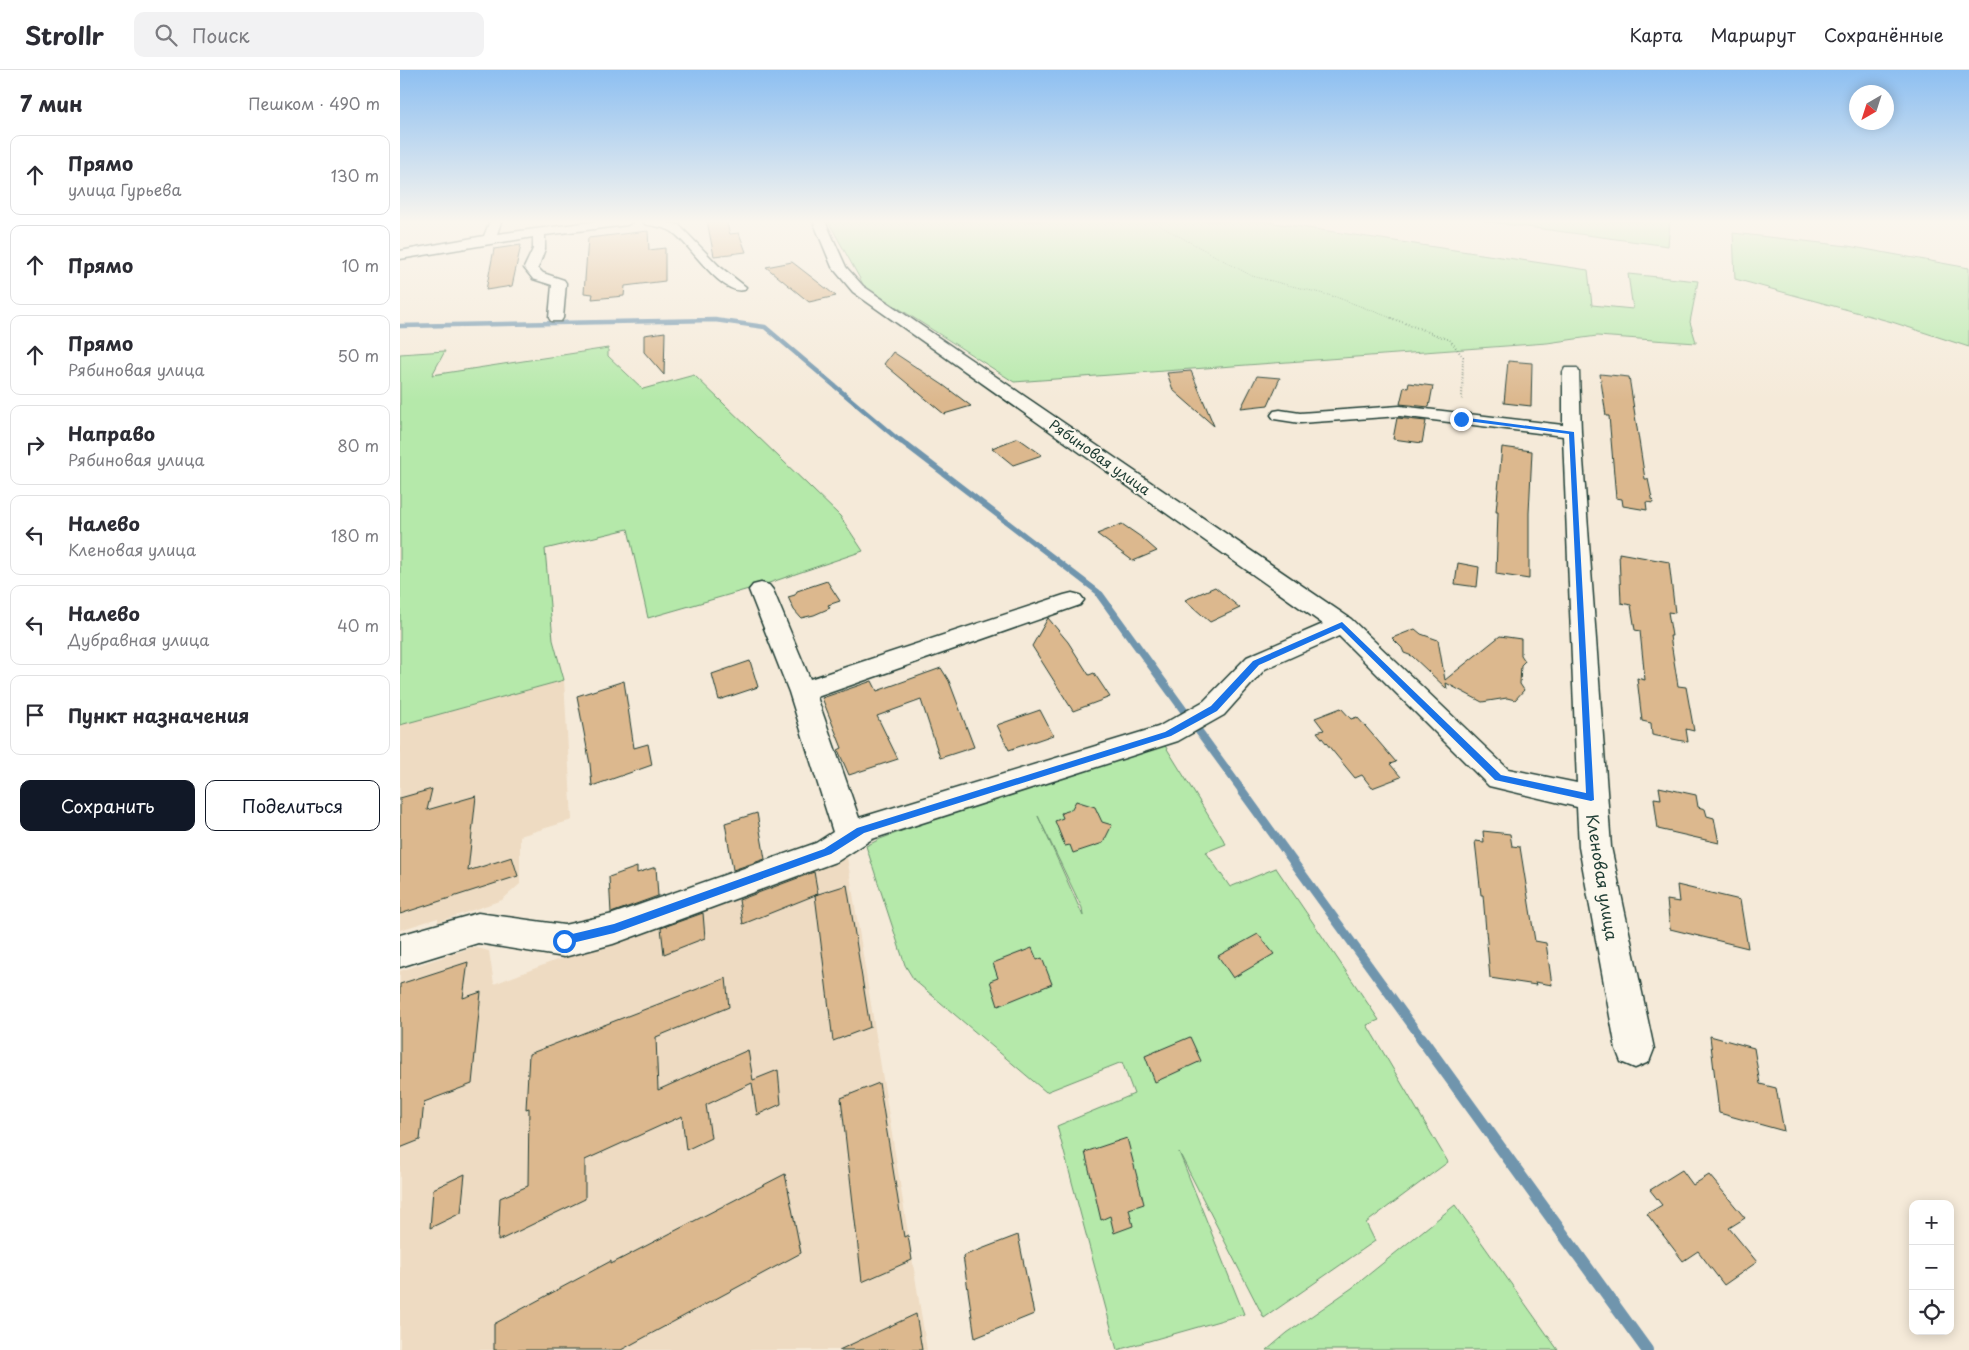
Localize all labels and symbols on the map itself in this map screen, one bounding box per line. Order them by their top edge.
north arrow [1849,85,1894,130]
route end [1450,408,1473,431]
street label: Рябиновая улица [1045,414,1155,500]
street label: Кленовая улица [1581,812,1625,942]
route start [553,930,576,953]

